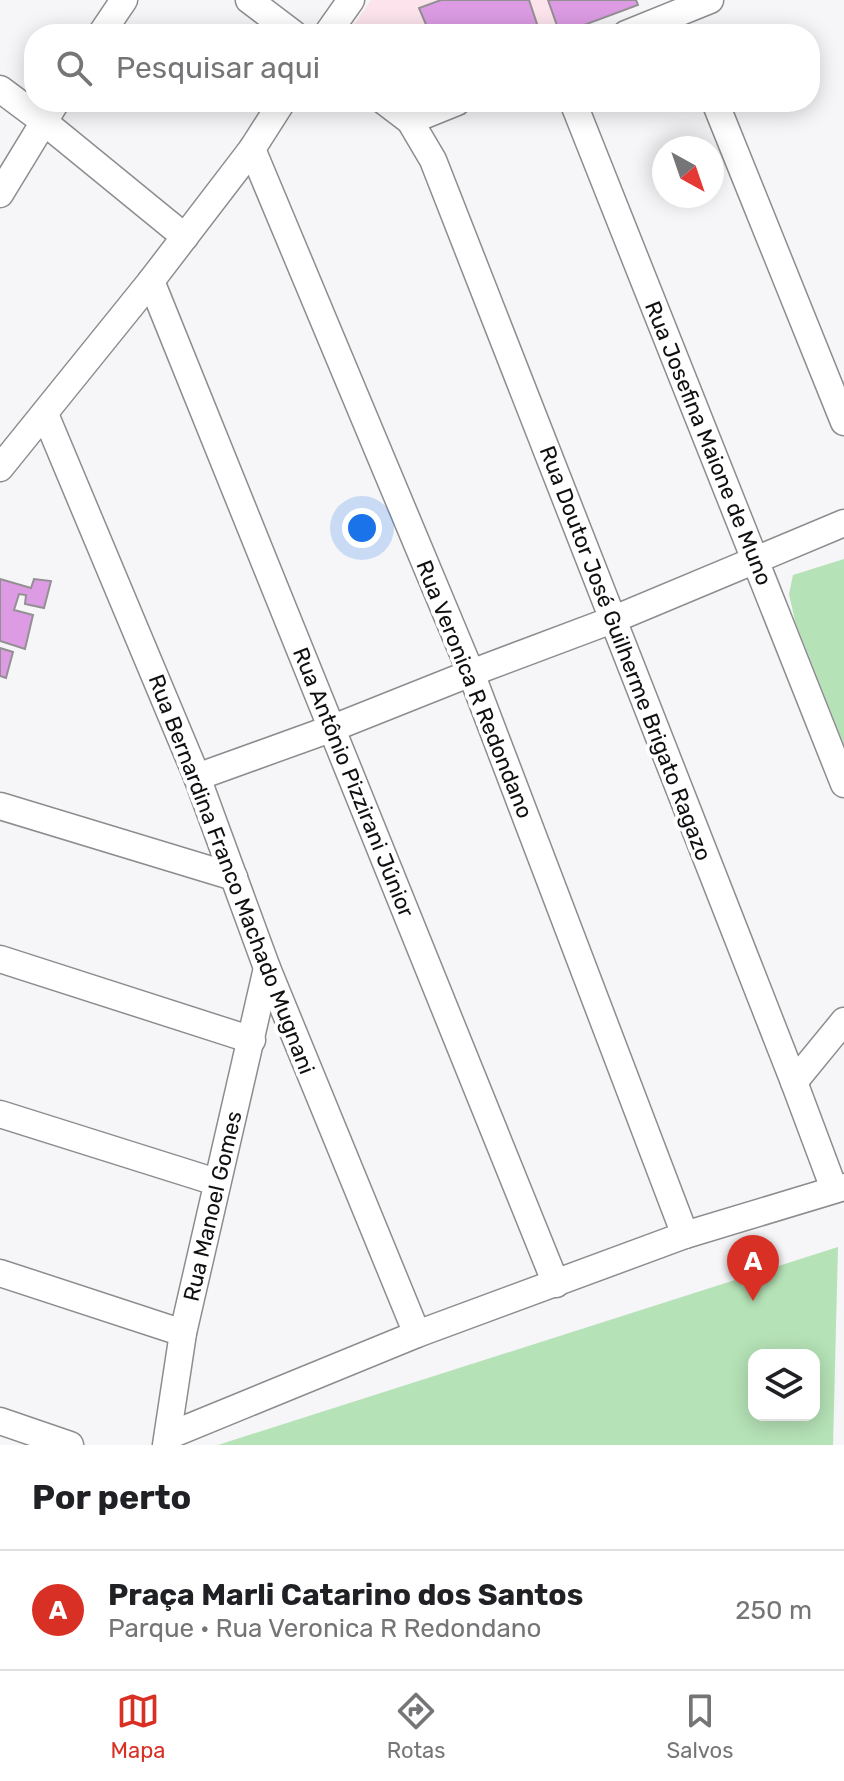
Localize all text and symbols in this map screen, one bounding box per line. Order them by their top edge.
search box [24,24,820,112]
icon: search [52,46,96,90]
text: Pesquisar aqui [116,50,320,86]
north arrow [652,136,724,208]
street label: Rua Josefina Maione de Muno [639,297,778,589]
street label: Rua Doutor José Guilherme Brigato Ragazo [534,442,717,864]
your location [342,508,382,548]
street label: Rua Veronica R Redondano [410,556,539,822]
street label: Rua Antônio Pizzirani Júnior [287,643,420,922]
street label: Rua Bernardina Franco Machado Mugnani [143,670,321,1078]
street label: Rua Manoel Gomes [177,1108,248,1304]
pin: A [727,1235,779,1301]
map controls [748,1349,820,1421]
button: layers [748,1349,820,1421]
text: Por perto [32,1477,191,1518]
text: Praça Marli Catarino dos Santos [108,1577,583,1613]
text: A [49,1595,67,1626]
text: 250 m [735,1595,812,1626]
text: Parque · Rua Veronica R Redondano [108,1613,542,1644]
tab: Mapa [111,1689,165,1764]
tab: Rotas [387,1689,445,1764]
tab: Salvos [667,1689,733,1764]

